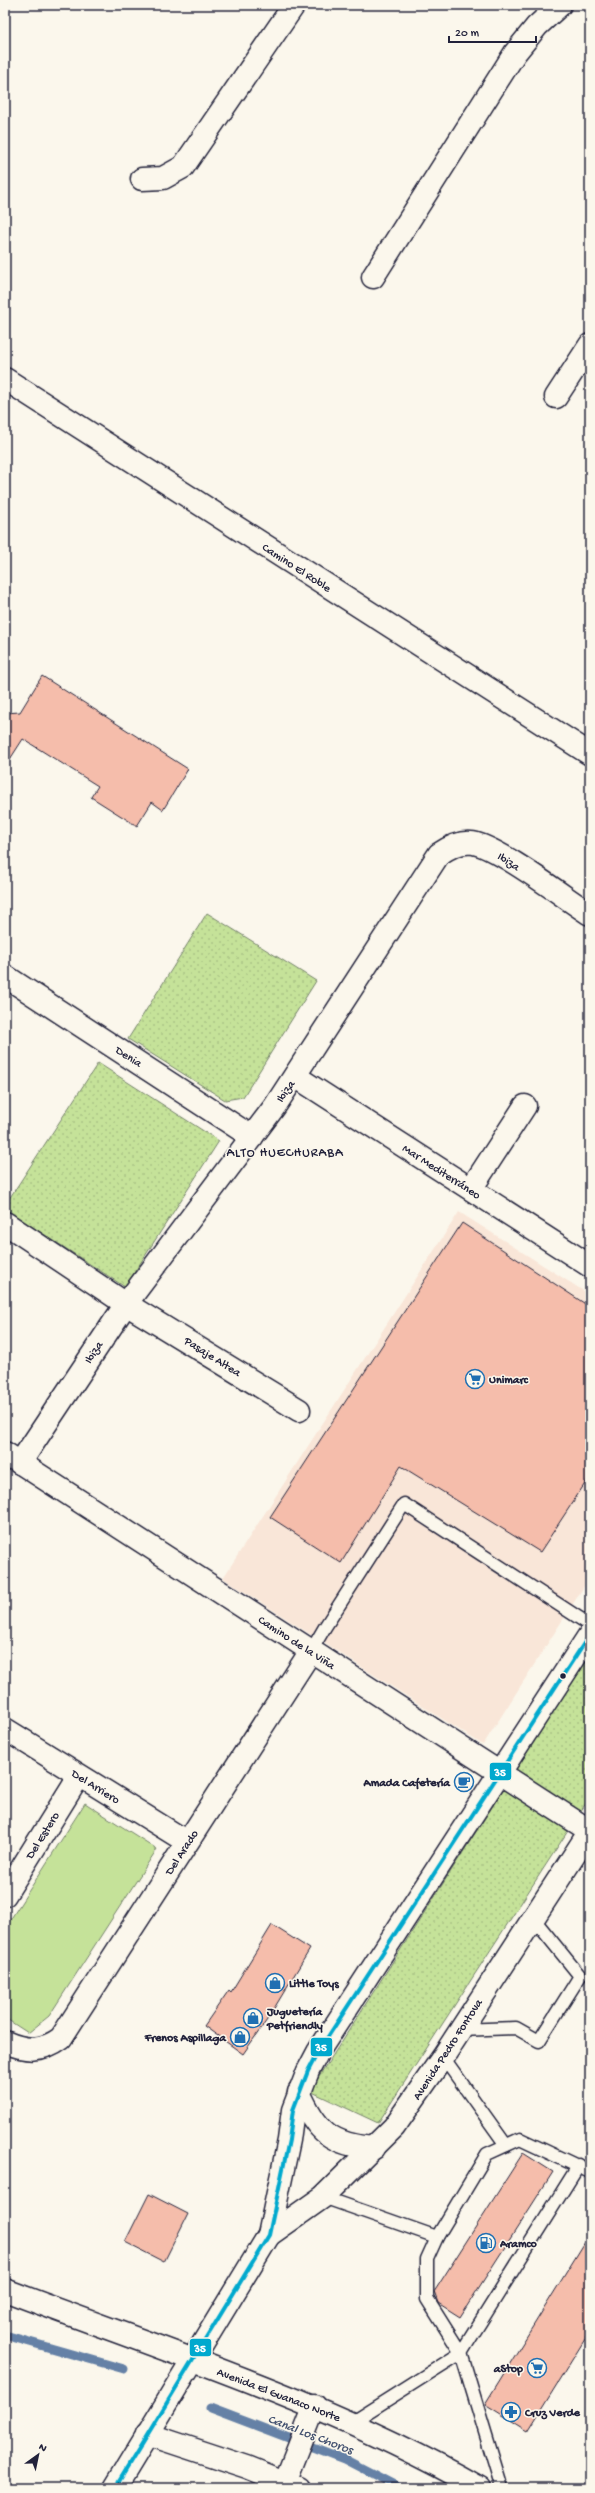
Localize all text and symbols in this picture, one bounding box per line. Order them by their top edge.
scale bar [449,18,536,44]
text: 20 m [455,27,480,41]
street label: Camino El Roble [259,541,334,597]
street label: Ibiza [494,850,522,875]
street label: Denia [111,1043,144,1072]
street label: Ibiza [274,1078,299,1106]
street label: Mar Mediterráneo [399,1142,483,1203]
district label: ALTO HUECHURABA [226,1146,344,1161]
street label: Pasaje Altea [180,1334,243,1381]
street label: Ibiza [82,1339,107,1367]
supermarket icon: Unimarc [464,1368,486,1390]
place label: Unimarc [489,1374,529,1388]
street label: Camino de la Viña [255,1614,337,1674]
unlabelled marker [558,1671,568,1681]
line badge: 35 [489,1762,512,1781]
street label: Del Arriero [67,1767,122,1808]
text: 35 [493,1768,506,1780]
cafe icon: Amada Cafetería [453,1771,475,1793]
place label: Amada Cafetería [363,1777,451,1791]
street label: Del Estero [23,1810,64,1863]
street label: Del Arado [162,1828,202,1879]
shop icon: Little Toys [264,1972,286,1994]
place label: Little Toys [289,1978,339,1992]
street label: Avenida Pedro Fontova [411,1997,487,2103]
place label: Juguetería Petfriendly [266,2006,324,2034]
shop icon: Juguetería Petfriendly [242,2007,264,2029]
shop icon: Frenos Aspillaga [229,2026,251,2048]
place label: Frenos Aspillaga [144,2032,227,2046]
line badge: 35 [310,2037,333,2057]
text: 35 [314,2043,327,2055]
fuel station icon: Aramco [475,2232,497,2254]
place label: Aramco [499,2238,538,2252]
line badge: 35 [189,2338,212,2357]
text: 35 [193,2344,206,2356]
supermarket icon: aStop [526,2357,548,2379]
place label: aStop [493,2363,523,2377]
street label: Avenida El Guanaco Norte [215,2366,343,2426]
pharmacy icon: Cruz Verde [500,2401,522,2423]
place label: Cruz Verde [524,2407,581,2421]
water label: Canal Los Choros [265,2412,356,2459]
north arrow [18,2435,58,2475]
text: N [36,2441,49,2455]

